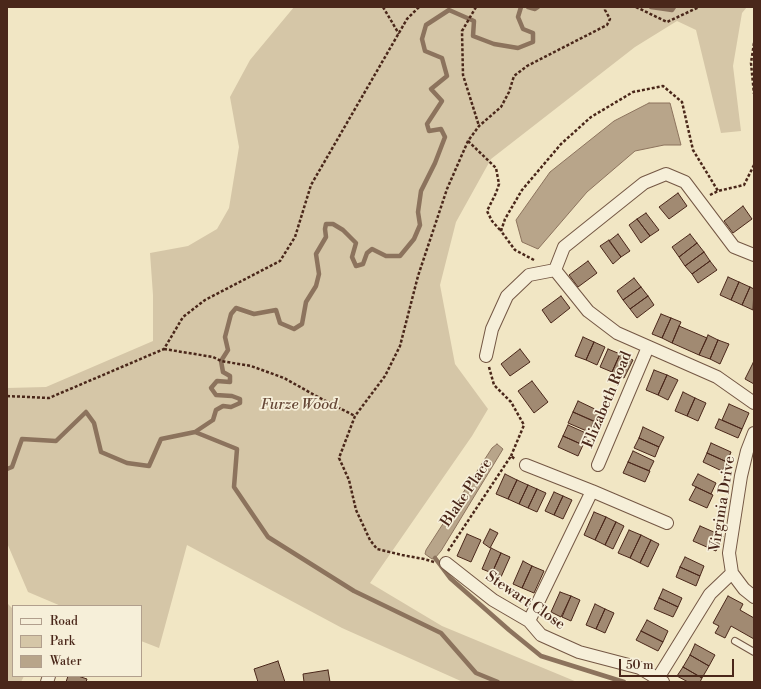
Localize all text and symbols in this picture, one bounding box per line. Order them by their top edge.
street label: Elizabeth Road [580,349,636,451]
park label: Furze Wood [261,396,337,414]
street label: Blake Place [438,455,496,531]
street label: Virginia Drive [707,455,739,553]
street label: Stewart Close [482,568,568,634]
legend [12,605,142,677]
text: Road [50,614,78,629]
text: Park [50,634,75,649]
scale bar [621,651,736,677]
text: Water [50,654,82,669]
text: 50 m [626,658,654,673]

